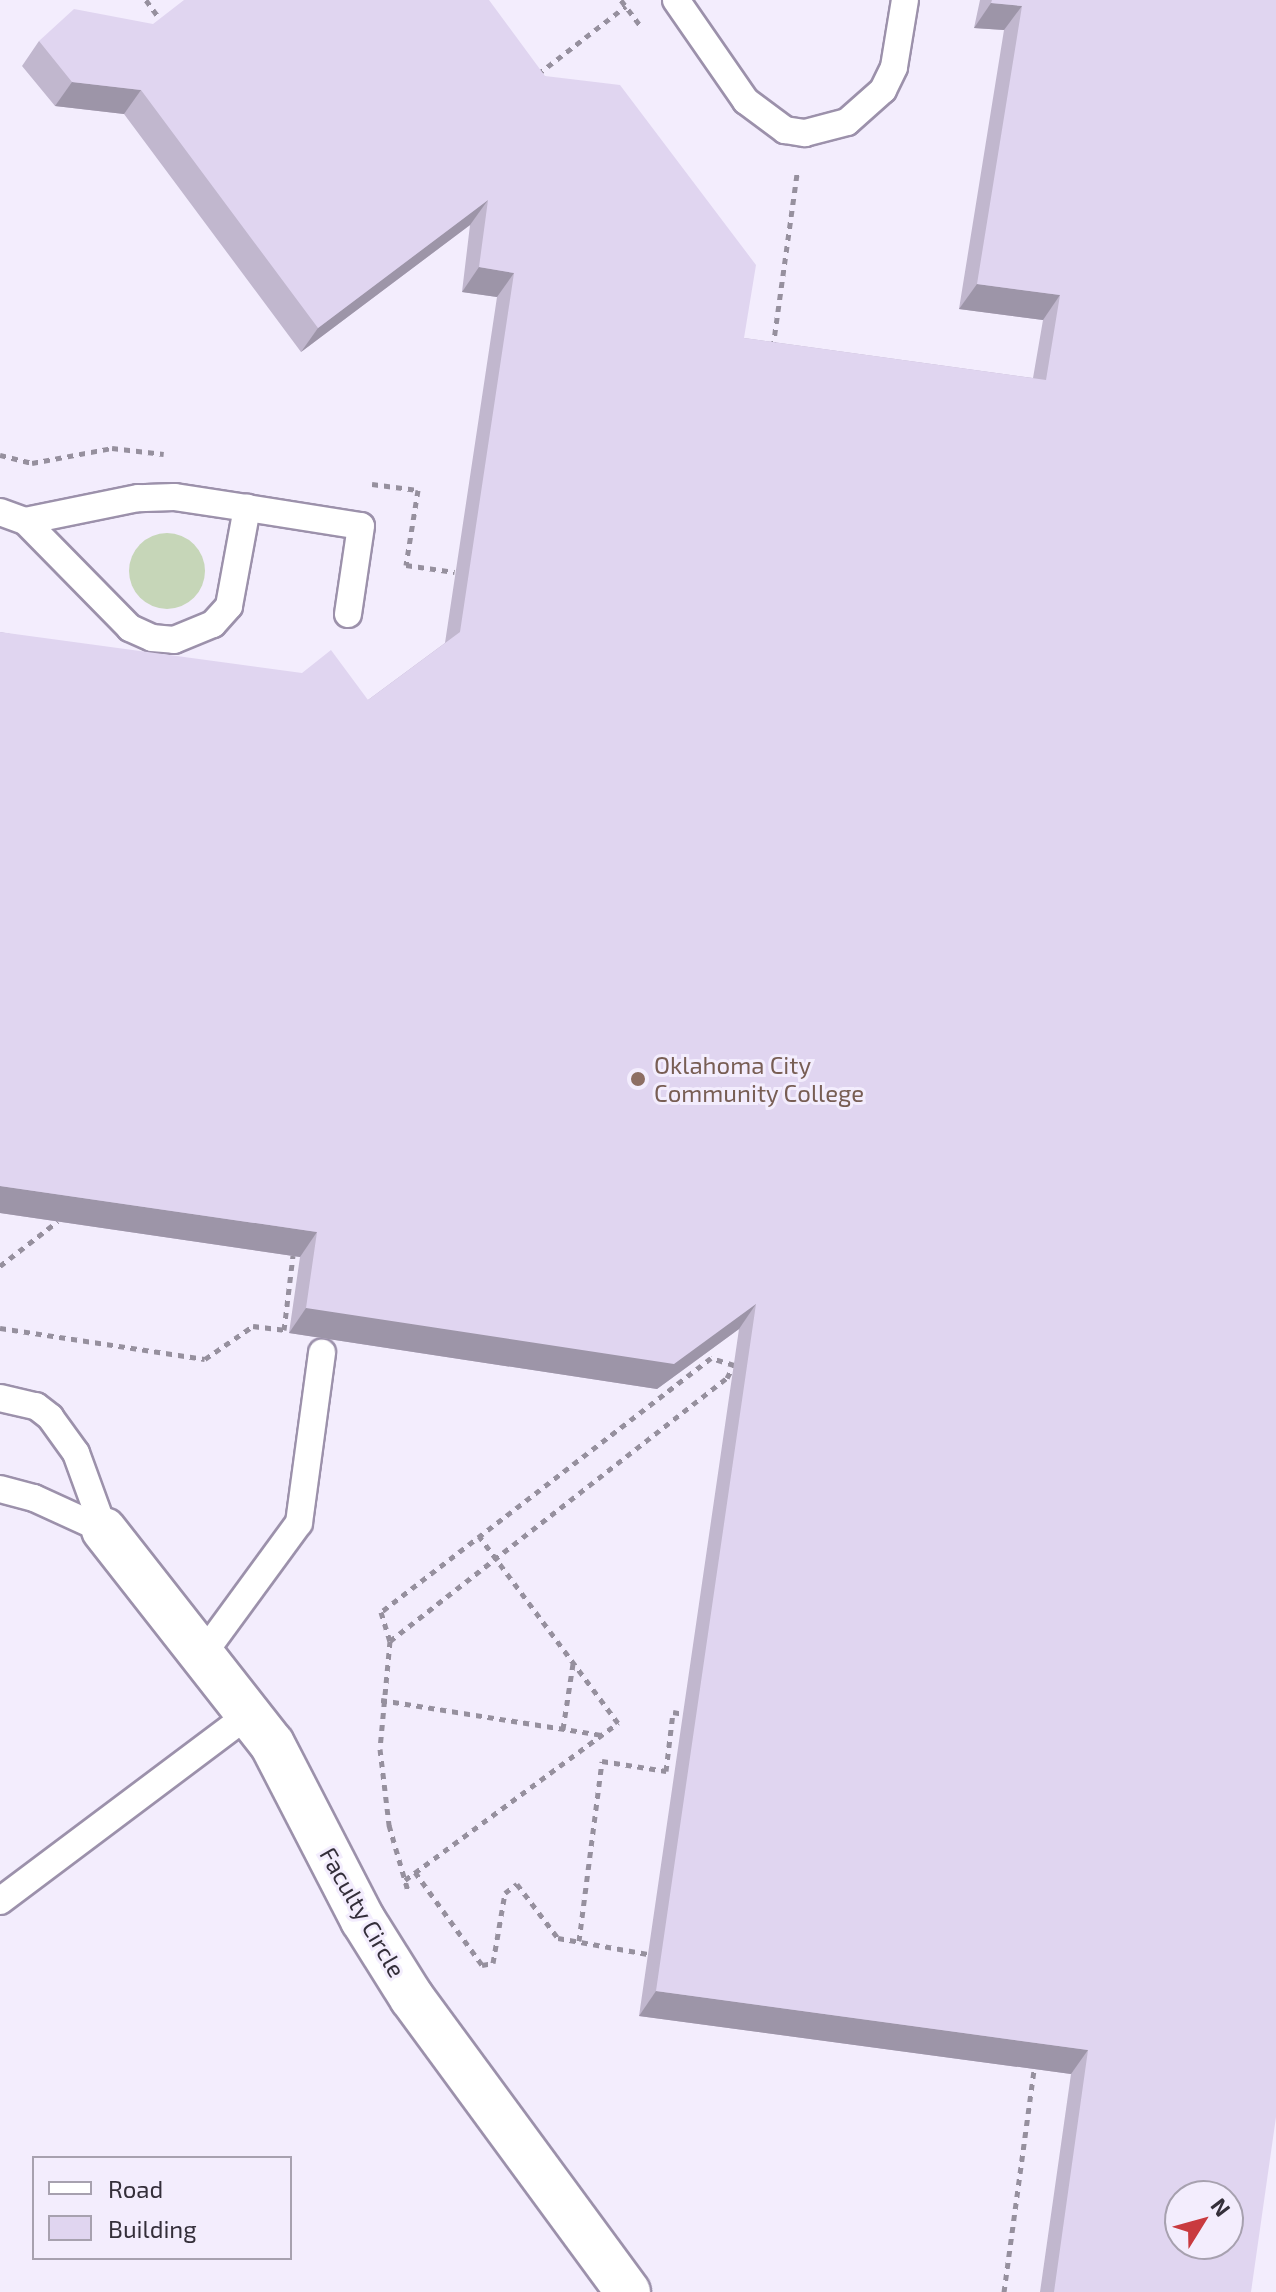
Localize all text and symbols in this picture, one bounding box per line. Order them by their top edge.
place label: Oklahoma City Community College [654,1051,865,1107]
marker: Oklahoma City Community College [629,1070,647,1088]
street label: Faculty Circle [314,1842,412,1982]
legend [32,2156,292,2260]
text: Road [108,2174,163,2203]
north arrow [1164,2180,1244,2260]
text: N [1206,2193,1237,2221]
text: Building [108,2214,197,2243]

